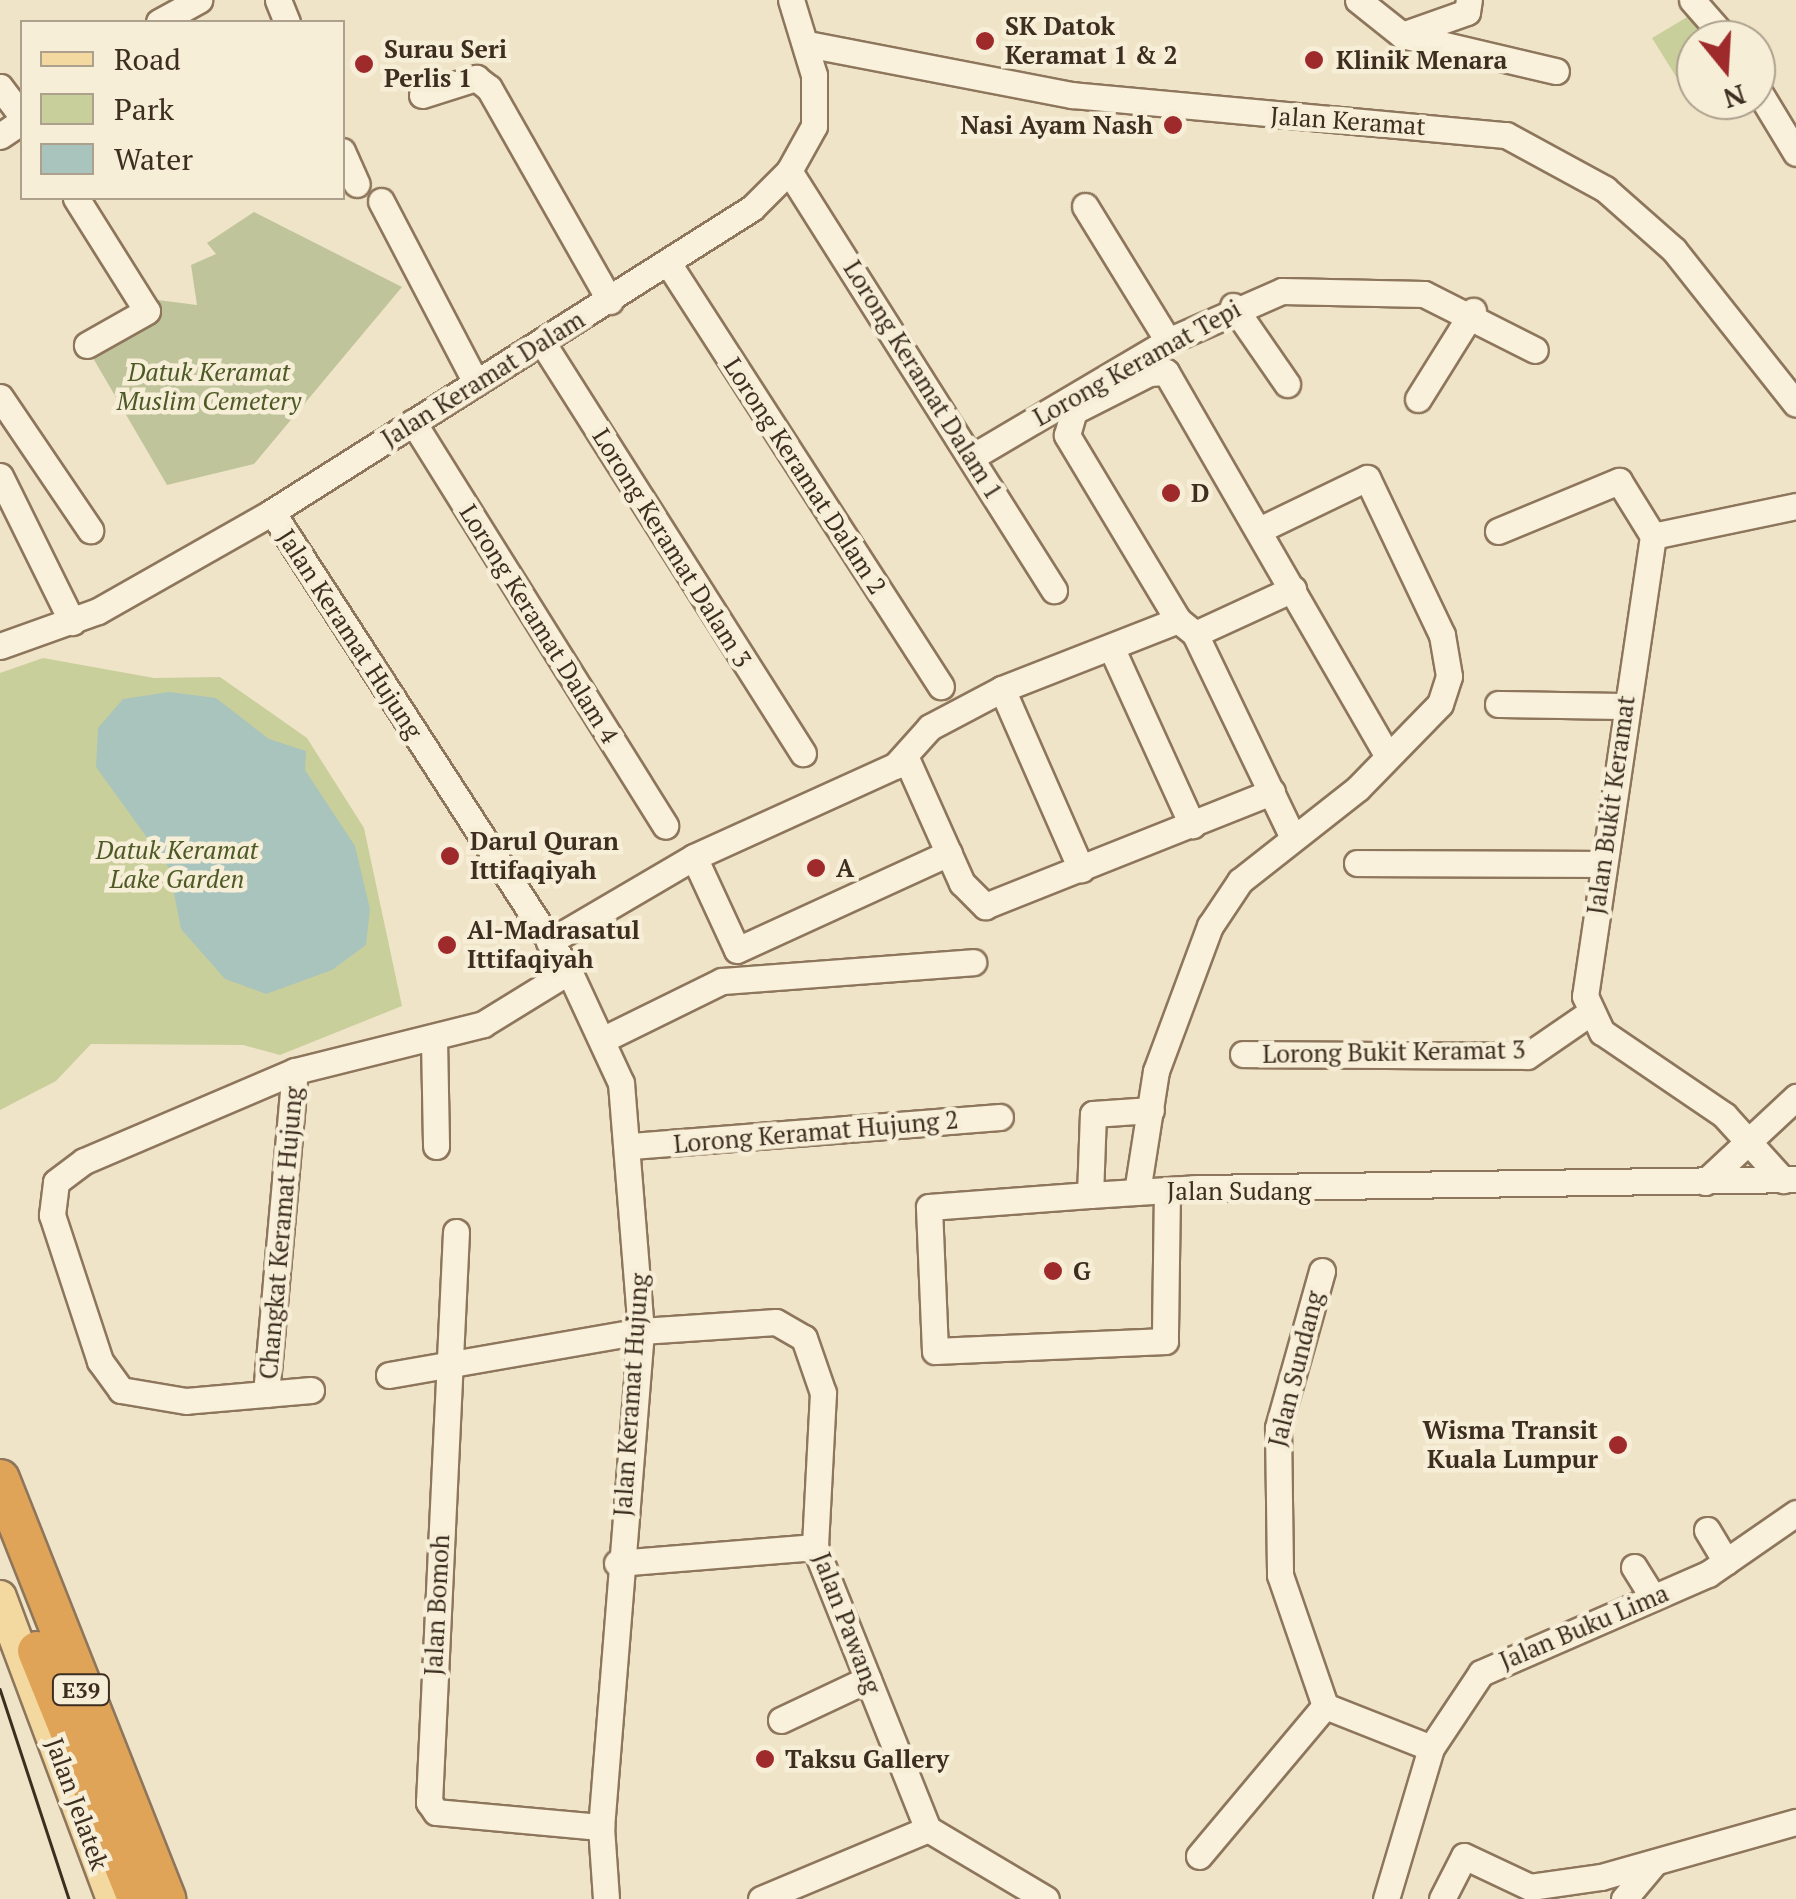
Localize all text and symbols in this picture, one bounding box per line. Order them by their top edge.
place label: SK Datok Keramat 1 & 2 [1005,12,1178,71]
legend [20,20,345,200]
north arrow [1676,20,1776,120]
marker: SK Datok Keramat 1 & 2 [974,30,996,52]
place label: Surau Seri Perlis 1 [384,35,507,94]
text: Road [114,39,181,79]
place label: Klinik Menara [1336,45,1507,75]
marker: Klinik Menara [1301,47,1327,73]
marker: Surau Seri Perlis 1 [353,53,375,75]
text: N [1719,76,1751,118]
text: Park [114,89,174,129]
street label: Jalan Keramat [1269,101,1427,141]
place label: Nasi Ayam Nash [960,110,1153,140]
marker: Nasi Ayam Nash [1162,114,1184,136]
text: Water [114,139,193,179]
street label: Lorong Keramat Dalam 1 [837,255,1009,505]
street label: Lorong Keramat Tepi [1028,294,1246,432]
street label: Jalan Keramat Dalam [376,304,590,454]
street label: Lorong Keramat Dalam 2 [717,352,893,600]
park label: Datuk Keramat Muslim Cemetery [117,358,301,417]
street label: Lorong Keramat Dalam 3 [586,423,758,673]
place label: D [1191,478,1209,508]
marker: D [1160,482,1182,504]
street label: Lorong Keramat Dalam 4 [453,499,625,749]
street label: Jalan Keramat Hujung [271,524,429,744]
street label: Jalan Bukit Keramat [1581,694,1641,916]
place label: Darul Quran Ittifaqiyah [470,827,619,886]
park label: Datuk Keramat Lake Garden [96,836,258,895]
marker: Darul Quran Ittifaqiyah [439,845,461,867]
place label: A [836,853,854,883]
marker: A [805,857,827,879]
place label: Al-Madrasatul Ittifaqiyah [467,916,640,975]
marker: Al-Madrasatul Ittifaqiyah [436,934,458,956]
street label: Lorong Bukit Keramat 3 [1262,1035,1526,1069]
street label: Changkat Keramat Hujung [253,1085,309,1381]
street label: Lorong Keramat Hujung 2 [672,1105,960,1159]
street label: Jalan Sudang [1167,1176,1311,1206]
place label: G [1073,1256,1091,1286]
marker: G [1042,1260,1064,1282]
street label: Jalan Keramat Hujung [608,1272,654,1518]
street label: Jalan Sundang [1262,1288,1330,1450]
place label: Wisma Transit Kuala Lumpur [1423,1416,1598,1475]
marker: Wisma Transit Kuala Lumpur [1607,1434,1629,1456]
street label: Jalan Bomoh [418,1534,456,1676]
street label: Jalan Pawang [806,1548,888,1698]
street label: Jalan Buku Lima [1495,1578,1673,1676]
road number: E39 [51,1673,111,1707]
street label: Jalan Jelatek [39,1734,115,1874]
place label: Taksu Gallery [785,1744,949,1774]
marker: Taksu Gallery [754,1748,776,1770]

